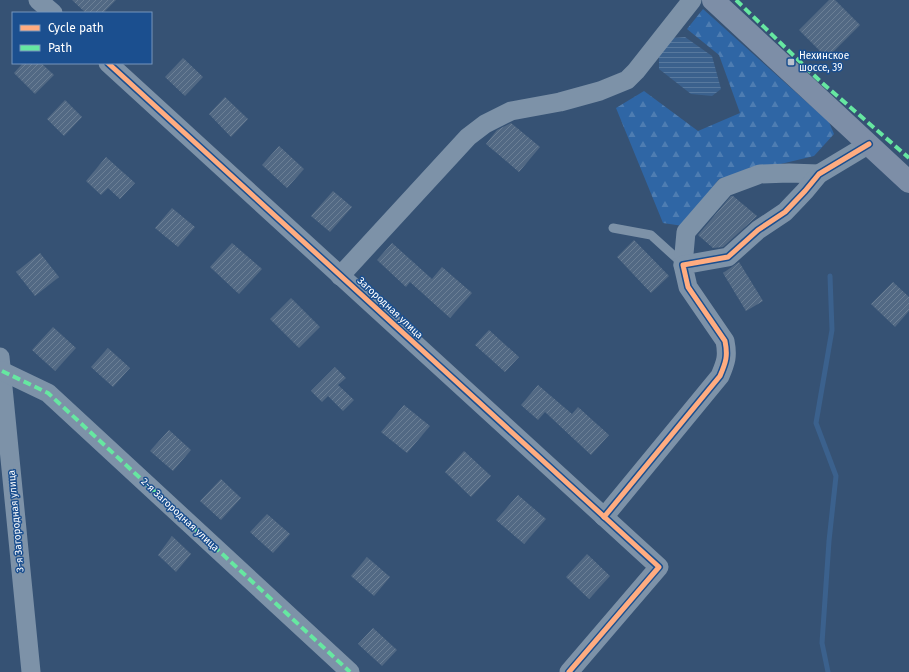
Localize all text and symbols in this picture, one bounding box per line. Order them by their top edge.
legend [12,12,152,64]
text: Cycle path [48,21,104,35]
text: Path [48,41,72,55]
place label: Нехинское шоссе, 39 [799,50,849,74]
marker: Нехинское шоссе, 39 [786,57,796,67]
street label: Загородная улица [355,275,425,341]
street label: 3-я Загородная улица [6,470,26,572]
street label: 2-я Загородная улица [139,476,221,554]

